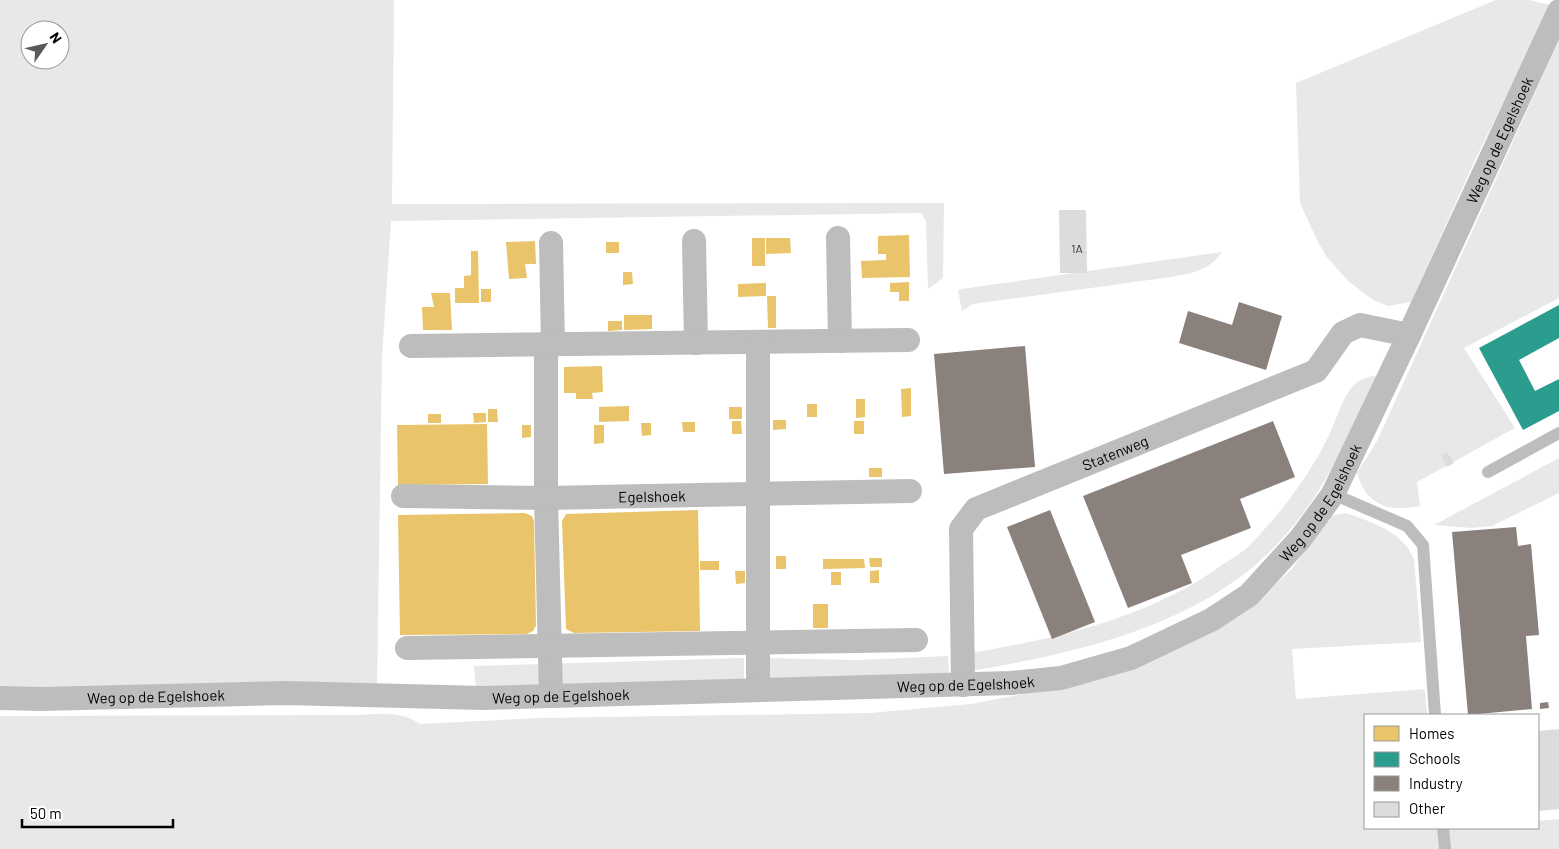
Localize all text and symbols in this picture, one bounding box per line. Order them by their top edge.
north arrow [20,20,70,70]
text: N [47,29,66,46]
street label: Weg op de Egelshoek [1462,73,1537,206]
house number: 1A [1071,241,1083,255]
street label: Statenweg [1079,431,1151,474]
street label: Weg op de Egelshoek [1275,440,1365,565]
street label: Egelshoek [618,486,686,506]
street label: Weg op de Egelshoek [897,672,1036,695]
street label: Weg op de Egelshoek [87,685,225,707]
street label: Weg op de Egelshoek [492,685,630,707]
legend [1364,714,1539,829]
text: Homes [1409,724,1454,742]
text: Schools [1409,749,1461,767]
text: Industry [1409,774,1463,792]
scale bar [22,796,174,828]
text: Other [1409,799,1446,817]
text: 50 m [30,804,62,822]

